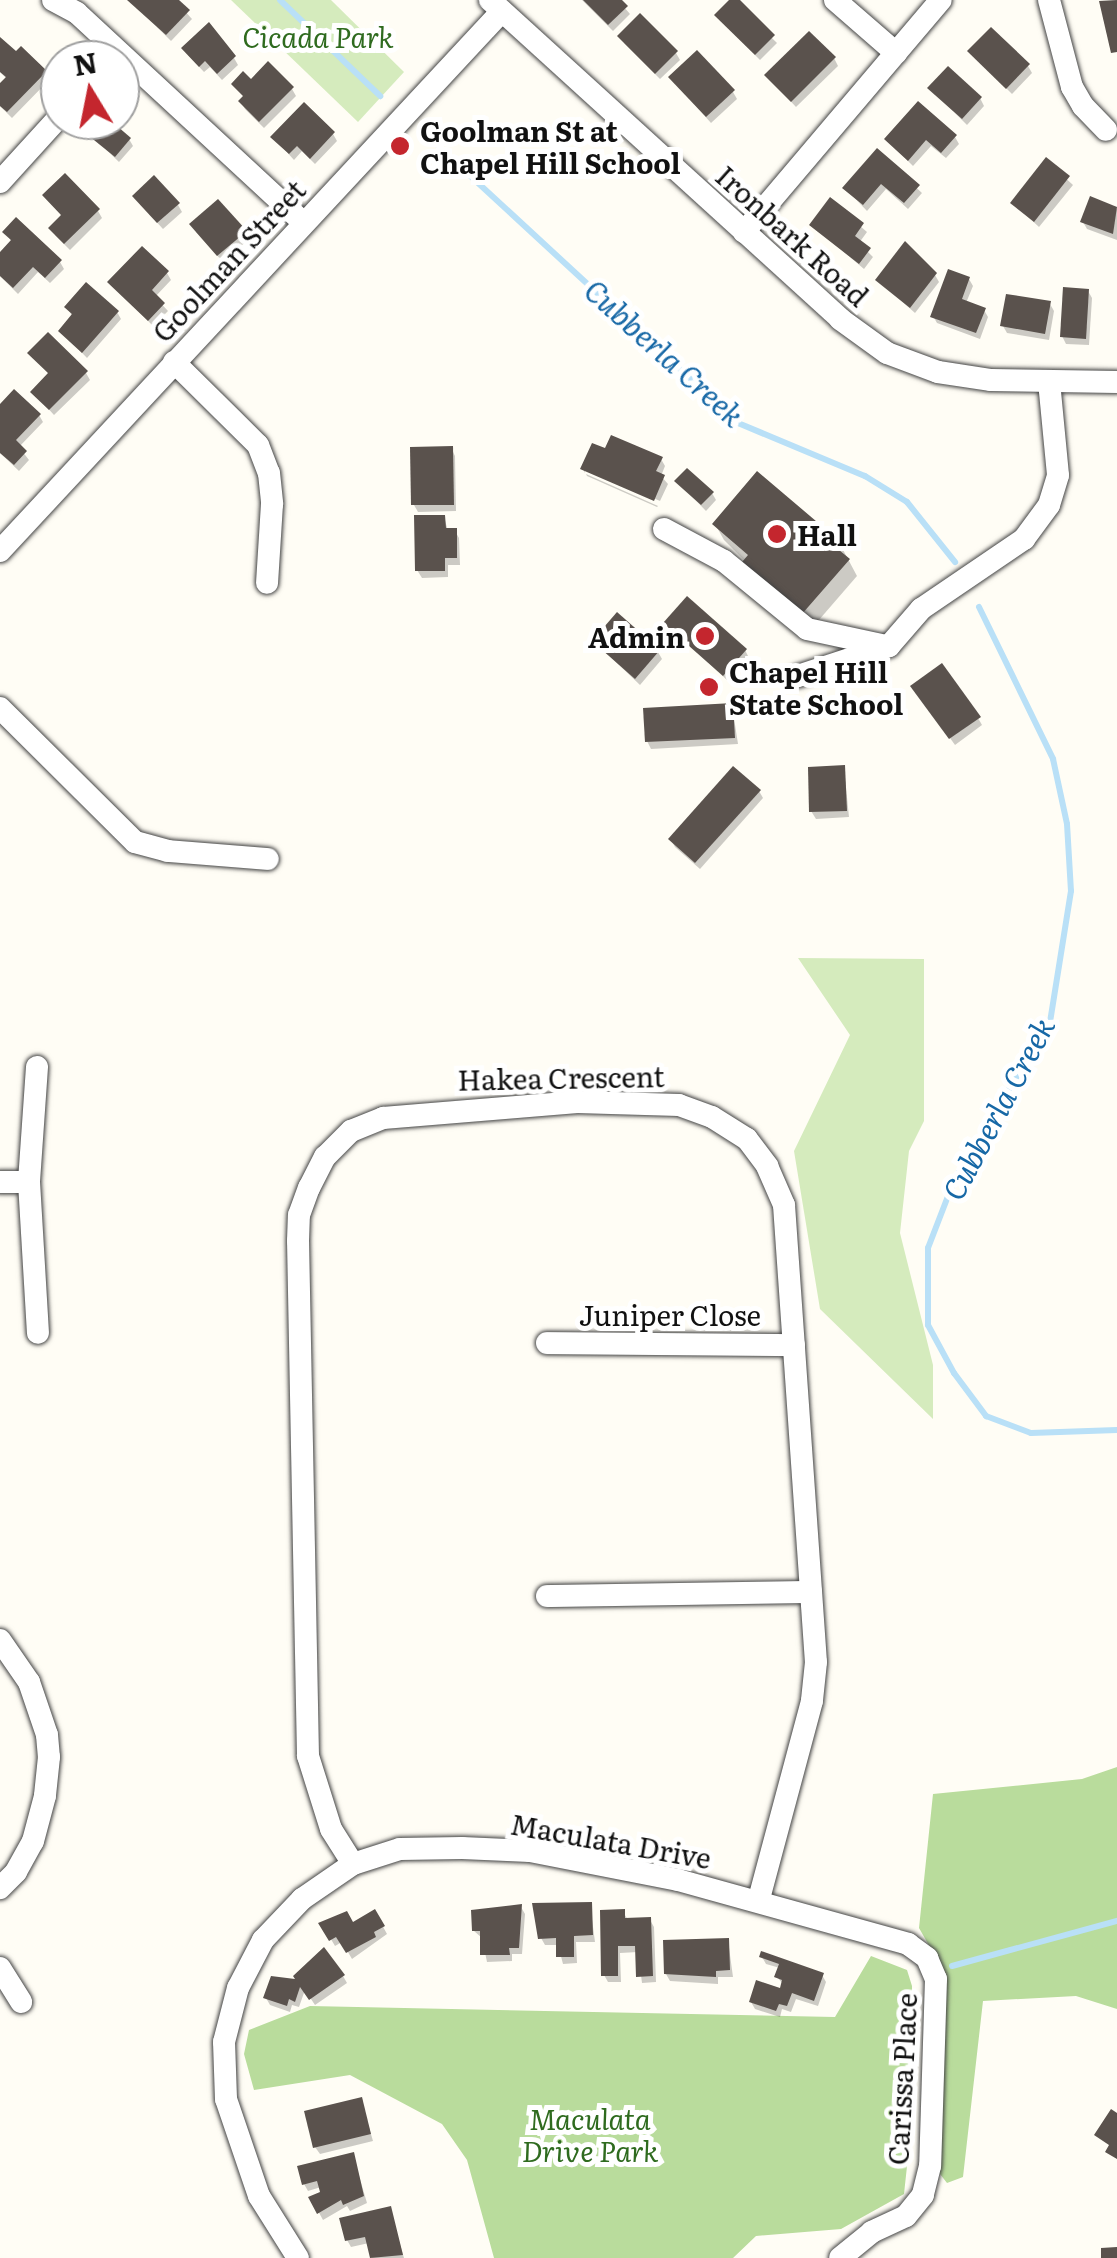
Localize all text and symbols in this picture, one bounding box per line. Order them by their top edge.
park label: Cicada Park [242,19,394,53]
north arrow [40,40,140,140]
text: N [70,40,100,85]
place label: Goolman St at Chapel Hill School [420,113,681,179]
marker: Goolman St at Chapel Hill School [389,135,411,157]
street label: Ironbark Road [710,158,876,312]
street label: Goolman Street [144,172,312,348]
water label: Cubberla Creek [578,271,752,433]
place label: Hall [797,517,857,551]
marker: Hall [766,523,788,545]
place label: Admin [588,619,685,653]
marker: Admin [694,625,716,647]
place label: Chapel Hill State School [729,654,903,720]
marker: Chapel Hill State School [698,676,720,698]
water label: Cubberla Creek [934,1010,1060,1206]
street label: Hakea Crescent [457,1058,665,1096]
street label: Juniper Close [579,1297,761,1331]
street label: Maculata Drive [508,1806,714,1874]
street label: Carissa Place [880,1992,922,2166]
park label: Maculata Drive Park [522,2101,658,2167]

